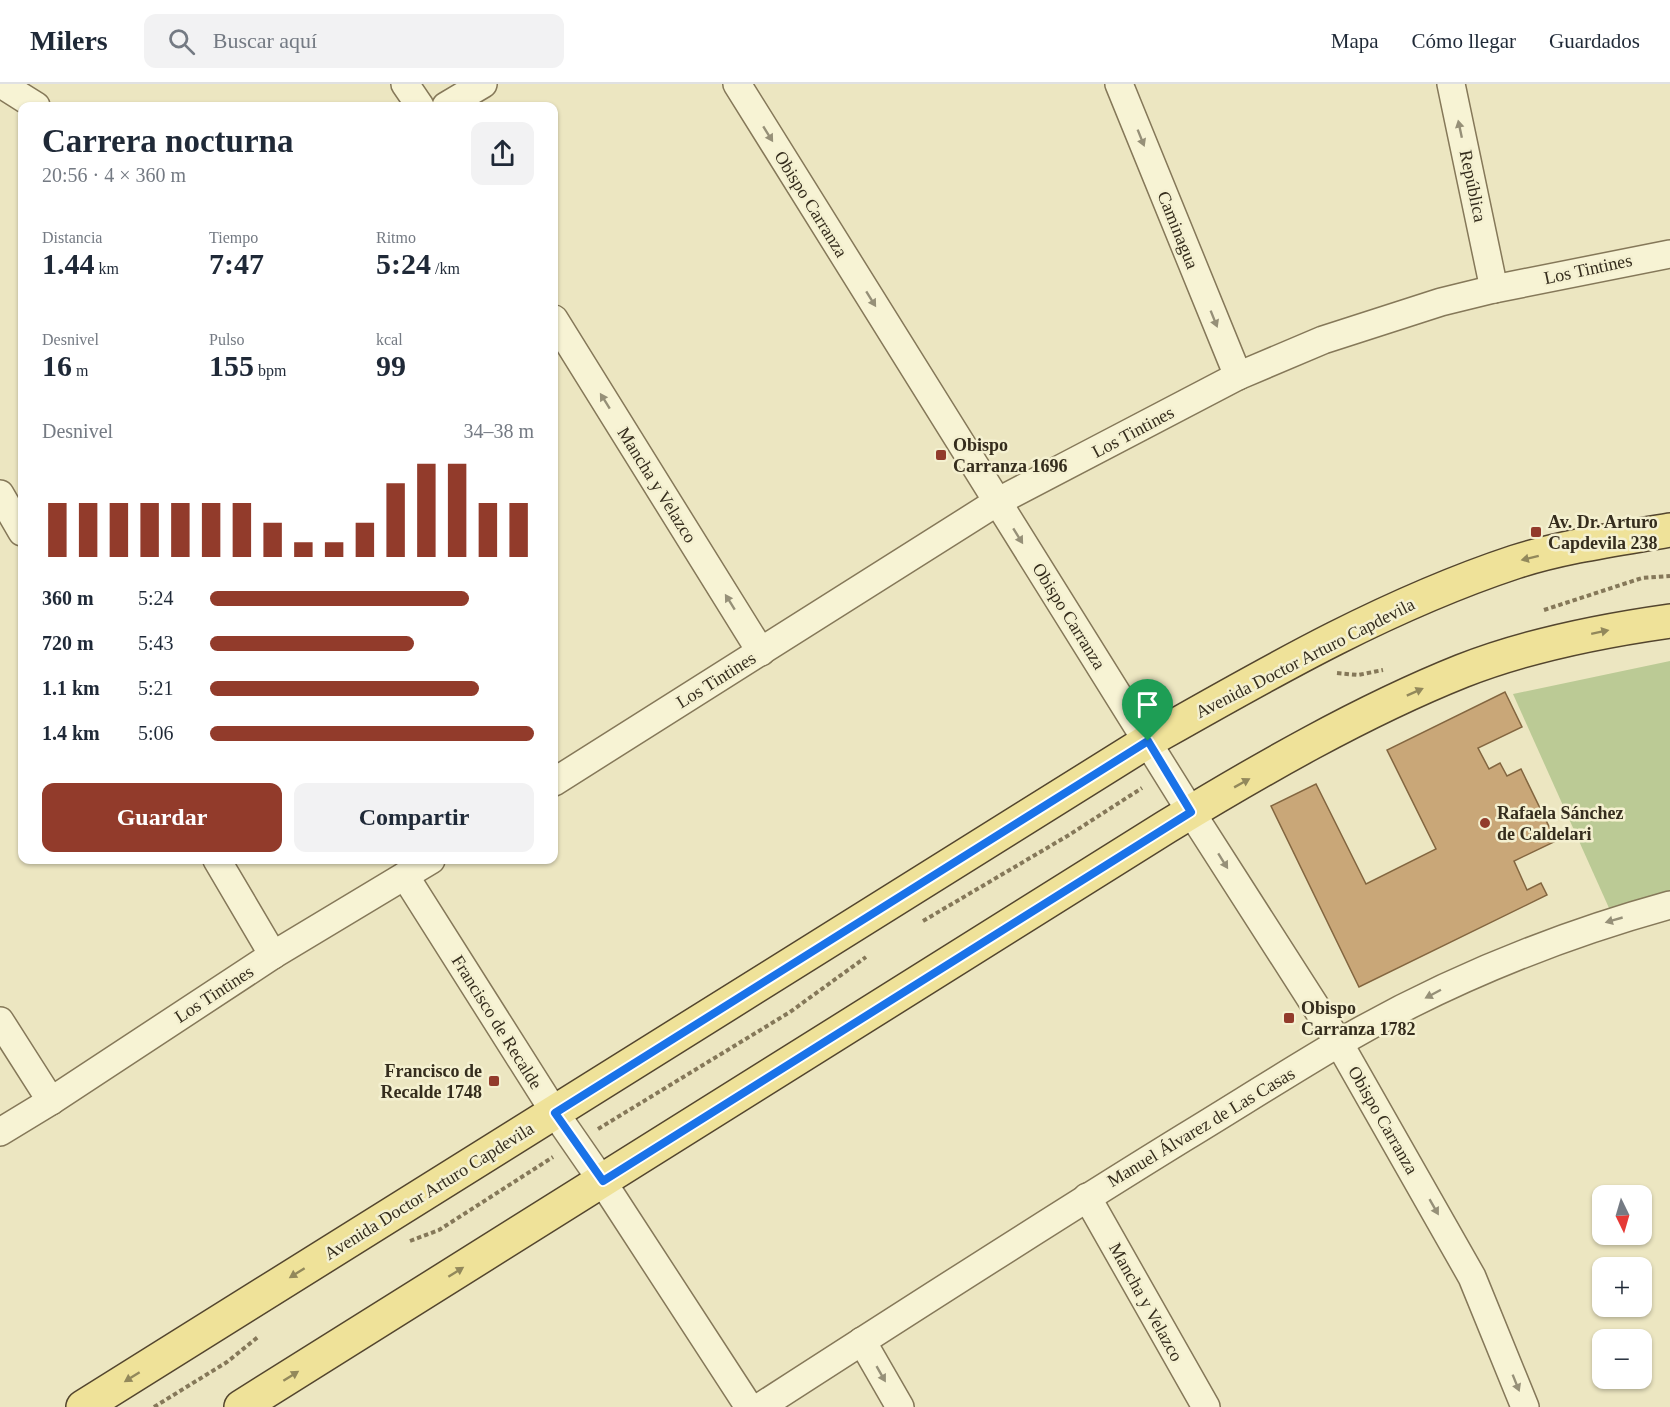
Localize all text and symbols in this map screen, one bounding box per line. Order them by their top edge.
search box [144,14,564,68]
text: Milers [30,25,108,56]
icon: search [165,25,198,58]
text: Buscar aquí [213,28,317,53]
text: Mapa [1331,29,1379,53]
text: Cómo llegar [1412,29,1516,53]
text: Guardados [1549,29,1640,53]
one-way arrow [1455,119,1464,138]
button: share [471,122,534,185]
text: Carrera nocturna [42,123,293,159]
one-way arrow [762,126,773,142]
one-way arrow [1137,129,1146,147]
street label: Obispo Carranza [770,147,852,261]
street label: República [1456,148,1490,224]
text: 20:56 · 4 × 360 m [42,164,186,186]
street label: Caminagua [1153,188,1203,272]
text: Distancia [42,229,102,246]
text: Tiempo [209,229,258,246]
text: Ritmo [376,229,416,246]
text: 1.44 [42,247,95,280]
text: 7:47 [209,247,264,280]
text: 5:24 [376,247,431,280]
street label: Los Tintines [1542,250,1634,288]
text: km [95,260,119,277]
text: /km [431,260,460,277]
one-way arrow [865,291,876,307]
one-way arrow [1209,310,1219,328]
text: Desnivel [42,331,99,348]
text: Pulso [209,331,245,348]
text: kcal [376,331,403,348]
text: 16 [42,349,72,382]
text: 155 [209,349,254,382]
text: 99 [376,349,406,382]
text: m [72,362,88,379]
text: bpm [254,362,286,379]
one-way arrow [599,393,610,409]
street label: Los Tintines [1089,402,1177,462]
text: Desnivel [42,420,113,442]
text: 34–38 m [463,420,534,442]
street label: Mancha y Velazco [613,423,701,547]
place label: Obispo Carranza 1696 [953,435,1067,476]
marker: Obispo Carranza 1696 [934,448,948,462]
place label: Av. Dr. Arturo Capdevila 238 [1548,512,1658,553]
marker: Av. Dr. Arturo Capdevila 238 [1529,525,1543,539]
one-way arrow [1013,528,1024,544]
one-way arrow [1521,554,1539,563]
street label: Obispo Carranza [1028,559,1110,673]
text: 360 m [42,587,94,609]
text: 5:24 [138,587,174,609]
one-way arrow [725,594,736,610]
street label: Avenida Doctor Arturo Capdevila [1192,594,1418,722]
one-way arrow [1590,627,1609,636]
text: 720 m [42,632,94,654]
text: 5:43 [138,632,174,654]
street label: Los Tintines [673,648,759,712]
text: 1.1 km [42,677,100,699]
text: 5:21 [138,677,174,699]
pin [1122,679,1173,741]
one-way arrow [1406,687,1424,697]
icon: arrive [1131,688,1164,721]
text: 1.4 km [42,722,100,744]
text: 5:06 [138,722,174,744]
one-way arrow [1234,778,1251,788]
button: Guardar [42,783,282,852]
button: Compartir [294,783,534,852]
place label: Rafaela Sánchez de Caldelari [1497,803,1623,844]
marker: Rafaela Sánchez de Caldelari [1478,816,1492,830]
one-way arrow [1217,853,1228,869]
one-way arrow [1605,916,1623,925]
street label: Francisco de Recalde [448,951,546,1093]
street label: Los Tintines [171,961,257,1027]
one-way arrow [1425,989,1442,999]
place label: Obispo Carranza 1782 [1301,998,1415,1039]
marker: Obispo Carranza 1782 [1282,1011,1296,1025]
place label: Francisco de Recalde 1748 [381,1061,482,1102]
street label: Manuel Álvarez de Las Casas [1103,1062,1298,1191]
street label: Obispo Carranza [1344,1062,1422,1178]
marker: Francisco de Recalde 1748 [487,1074,501,1088]
street label: Avenida Doctor Arturo Capdevila [321,1118,537,1264]
north arrow [1592,1185,1652,1245]
map controls [1592,1185,1652,1389]
one-way arrow [1428,1199,1439,1215]
street label: Mancha y Velazco [1105,1239,1187,1365]
button: + [1592,1257,1652,1317]
one-way arrow [448,1267,464,1278]
one-way arrow [289,1268,305,1279]
button: − [1592,1329,1652,1389]
one-way arrow [876,1366,887,1382]
one-way arrow [124,1371,140,1382]
one-way arrow [283,1371,299,1382]
one-way arrow [1512,1374,1521,1392]

